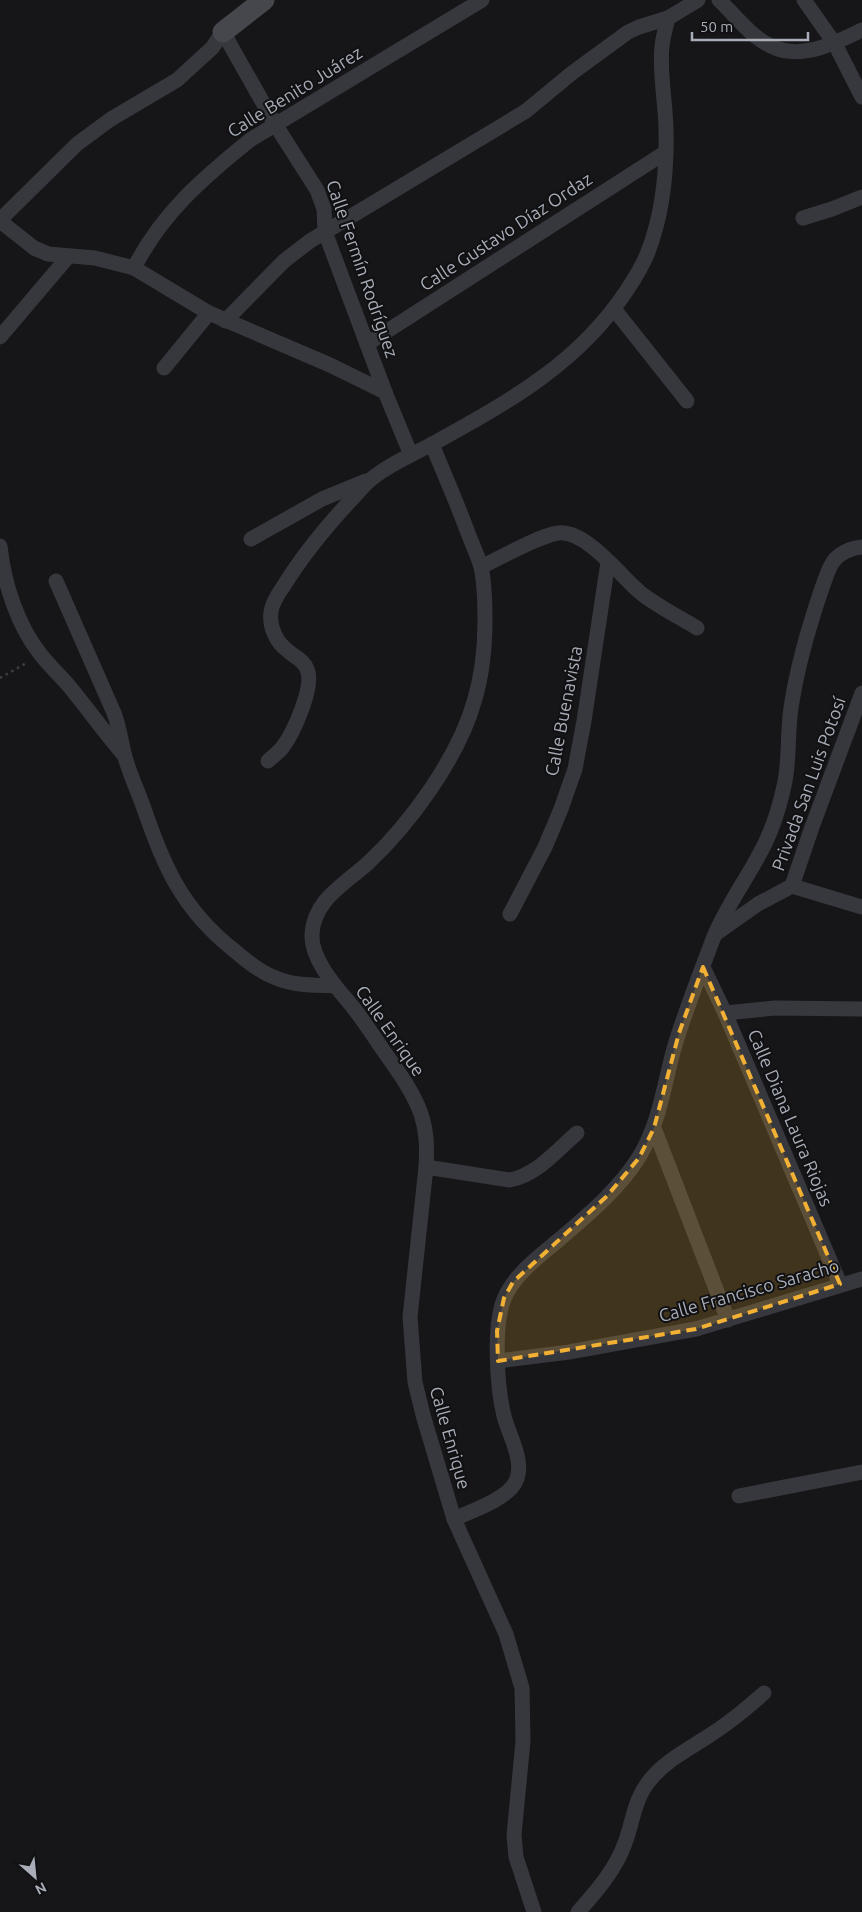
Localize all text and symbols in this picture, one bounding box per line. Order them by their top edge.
scale bar [692,10,808,42]
text: 50 m [700,18,733,35]
street label: Calle Benito Juárez [223,42,365,141]
street label: Calle Gustavo Díaz Ordaz [416,168,595,294]
street label: Calle Fermín Rodríguez [323,177,403,360]
street label: Calle Buenavista [541,644,585,778]
street label: Privada San Luis Potosí [767,693,849,873]
street label: Calle Enrique [352,981,429,1080]
street label: Calle Diana Laura Riojas [745,1026,837,1209]
street label: Calle Francisco Saracho [656,1255,841,1325]
street label: Calle Enrique [427,1384,475,1491]
north arrow [10,1852,60,1902]
text: N [33,1879,49,1898]

